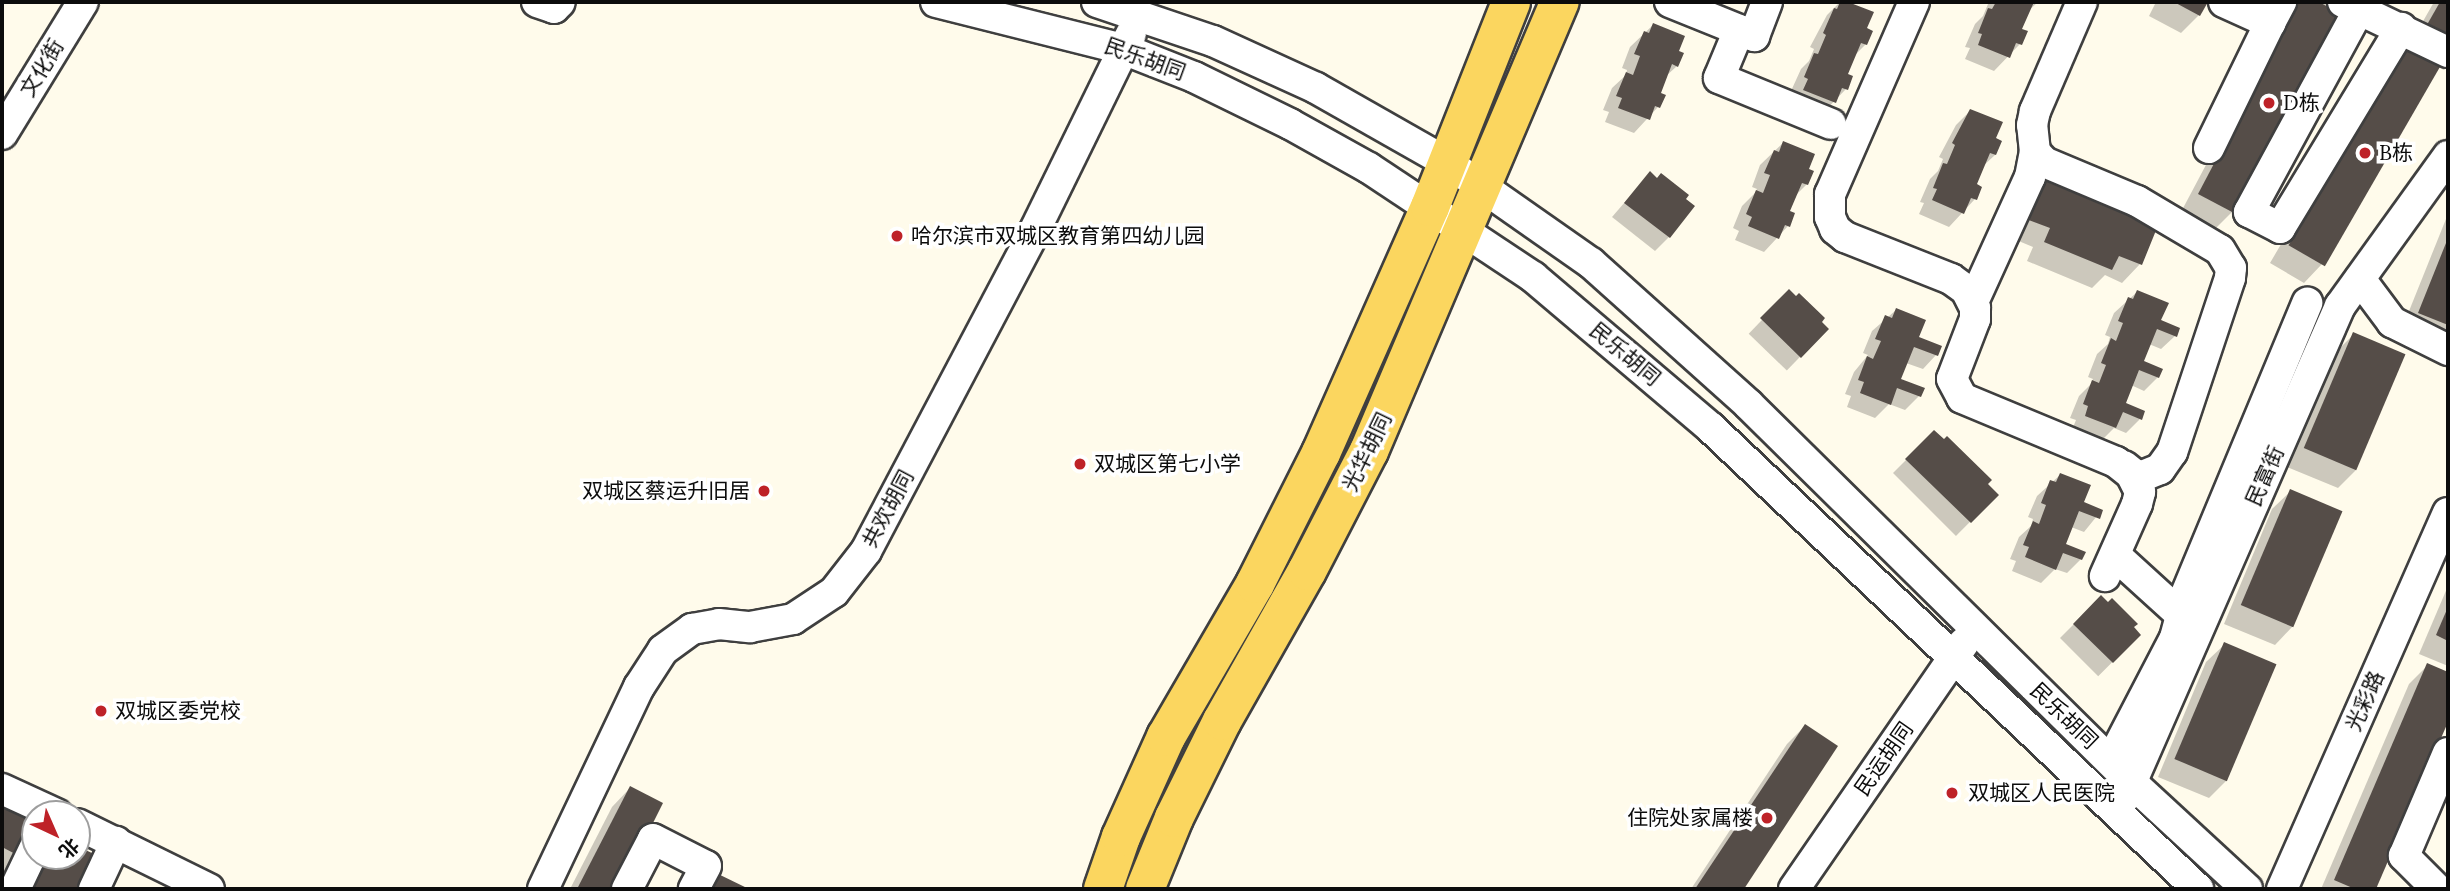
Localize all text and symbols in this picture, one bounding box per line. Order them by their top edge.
street label: 民乐胡同 [1101,33,1189,85]
street label: 文化街 [15,35,69,101]
place label: D栋 [2283,90,2320,116]
marker: D栋 [2261,95,2277,111]
place label: B栋 [2379,140,2413,166]
marker: B栋 [2357,145,2373,161]
place label: 哈尔滨市双城区教育第四幼儿园 [911,223,1205,249]
marker: 哈尔滨市双城区教育第四幼儿园 [889,228,905,244]
street label: 民乐胡同 [1585,317,1665,391]
street label: 光华胡同 [1337,409,1397,495]
street label: 民富街 [2241,442,2289,510]
place label: 双城区第七小学 [1094,451,1241,477]
marker: 双城区第七小学 [1072,456,1088,472]
street label: 共欢胡同 [857,466,919,552]
place label: 双城区蔡运升旧居 [582,478,750,504]
marker: 双城区蔡运升旧居 [756,483,772,499]
street label: 光彩路 [2341,667,2389,735]
street label: 民乐胡同 [2025,678,2103,754]
place label: 双城区委党校 [115,698,241,724]
marker: 双城区委党校 [93,703,109,719]
street label: 民运胡同 [1850,717,1918,801]
place label: 双城区人民医院 [1968,780,2115,806]
marker: 双城区人民医院 [1942,783,1962,803]
north arrow [21,800,91,870]
place label: 住院处家属楼 [1627,805,1753,831]
marker: 住院处家属楼 [1759,810,1775,826]
text: 北 [54,833,84,864]

